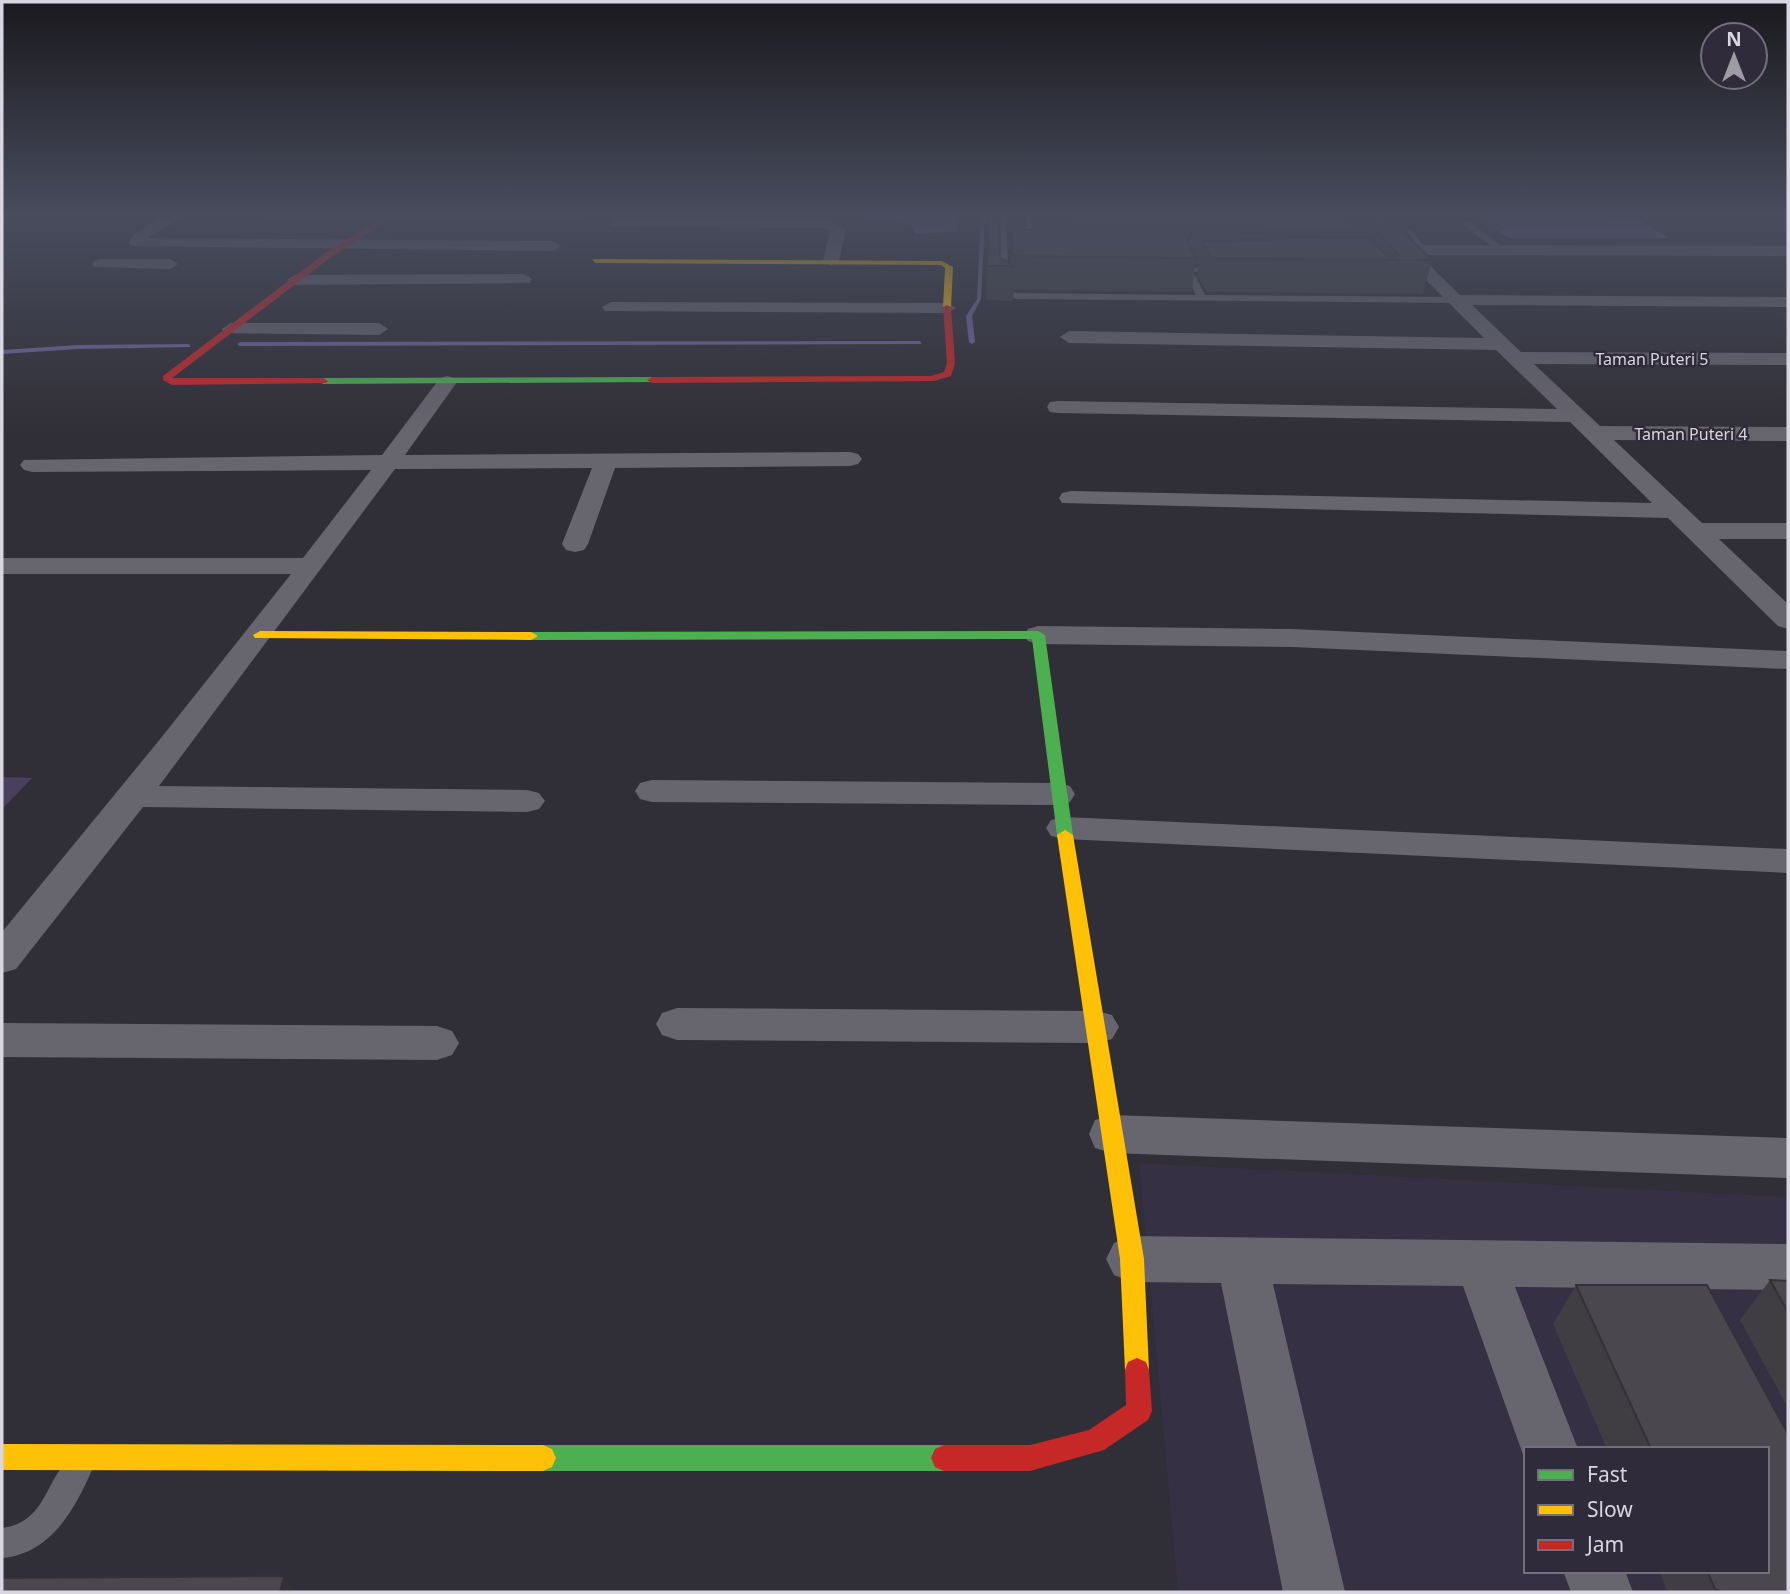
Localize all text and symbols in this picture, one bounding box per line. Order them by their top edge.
north arrow [1699,21,1769,91]
text: N [1726,26,1742,52]
street label: Taman Puteri 5 [1596,348,1709,370]
street label: Taman Puteri 4 [1635,423,1748,445]
legend [1524,1447,1769,1573]
text: Fast [1587,1460,1628,1488]
text: Slow [1587,1495,1633,1523]
text: Jam [1585,1530,1624,1558]

